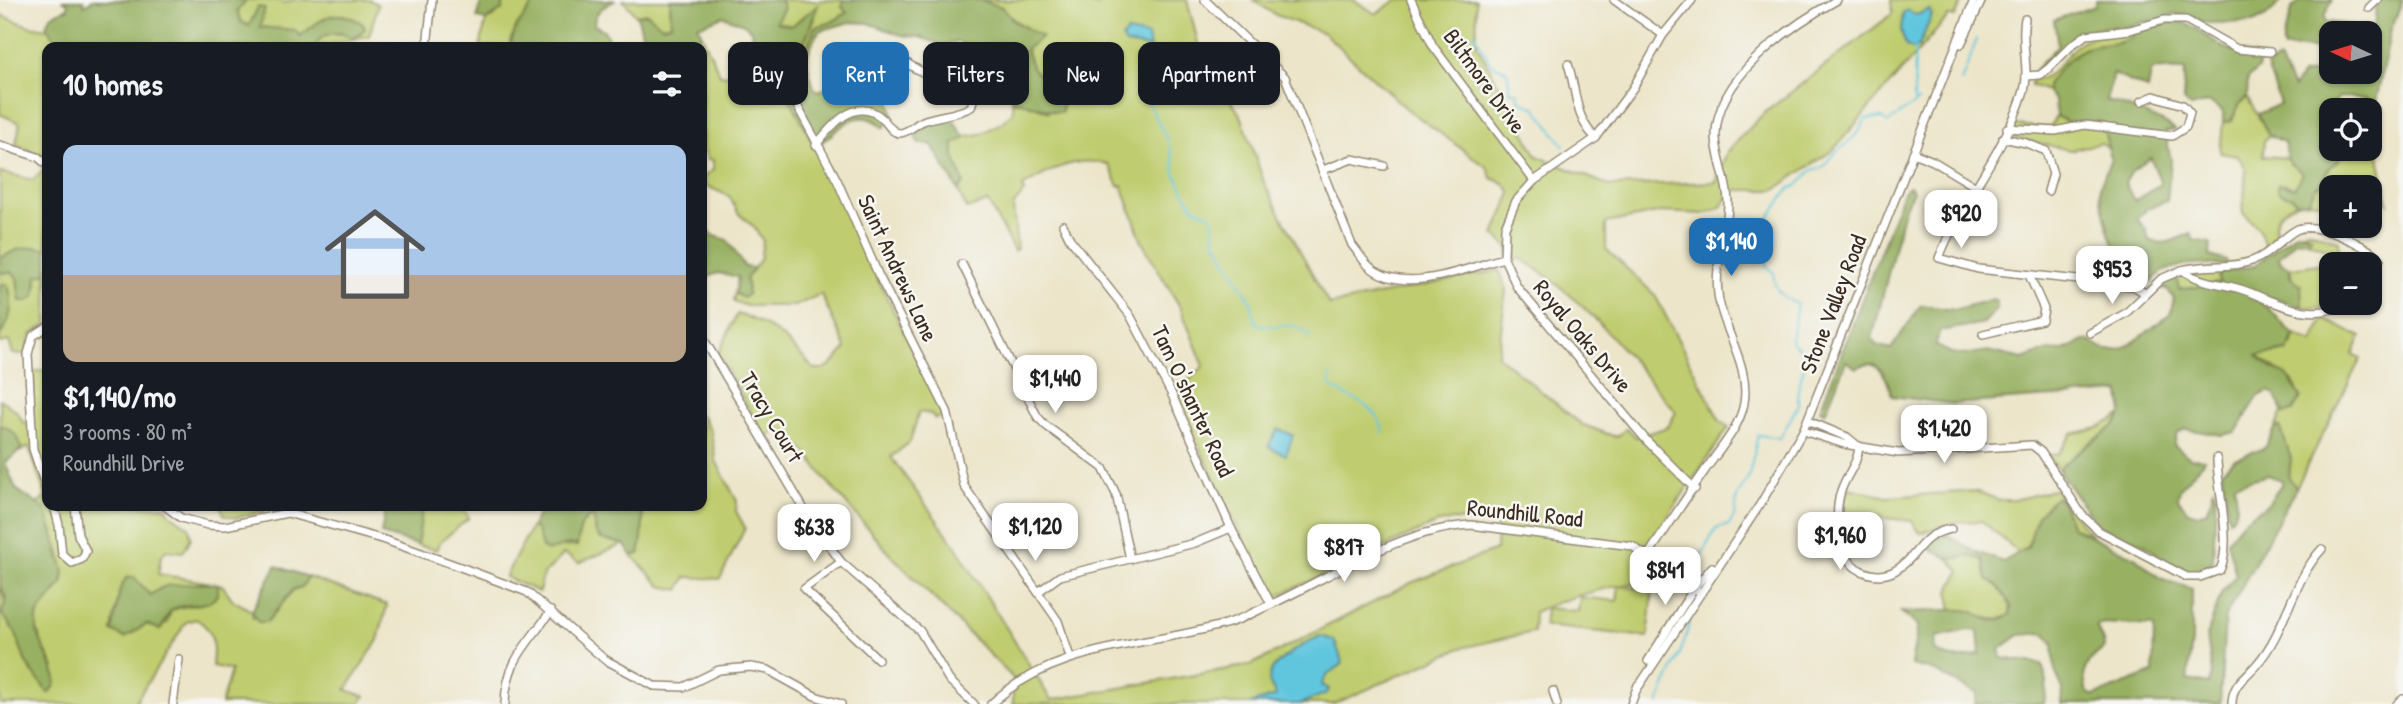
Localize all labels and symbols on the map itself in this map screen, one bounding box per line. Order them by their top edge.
north arrow [2319,21,2382,84]
street label: Biltmore Drive [1437,22,1534,139]
street label: Saint Andrews Lane [851,189,946,346]
pin: $920 [1920,190,2002,250]
pin: $1,140 [1674,218,1788,278]
street label: Stone Valley Road [1792,230,1873,378]
pin: $953 [2071,246,2153,306]
street label: Royal Oaks Drive [1527,273,1640,399]
street label: Tam O'shanter Road [1145,320,1242,482]
pin: $1,440 [998,356,1112,415]
street label: Tracy Court [733,366,812,469]
pin: $1,420 [1887,406,2001,465]
street label: Roundhill Road [1466,491,1584,534]
pin: $638 [773,504,855,564]
pin: $1,120 [978,504,1092,563]
pin: $1,960 [1783,512,1897,572]
pin: $817 [1303,524,1385,584]
pin: $841 [1624,548,1706,607]

